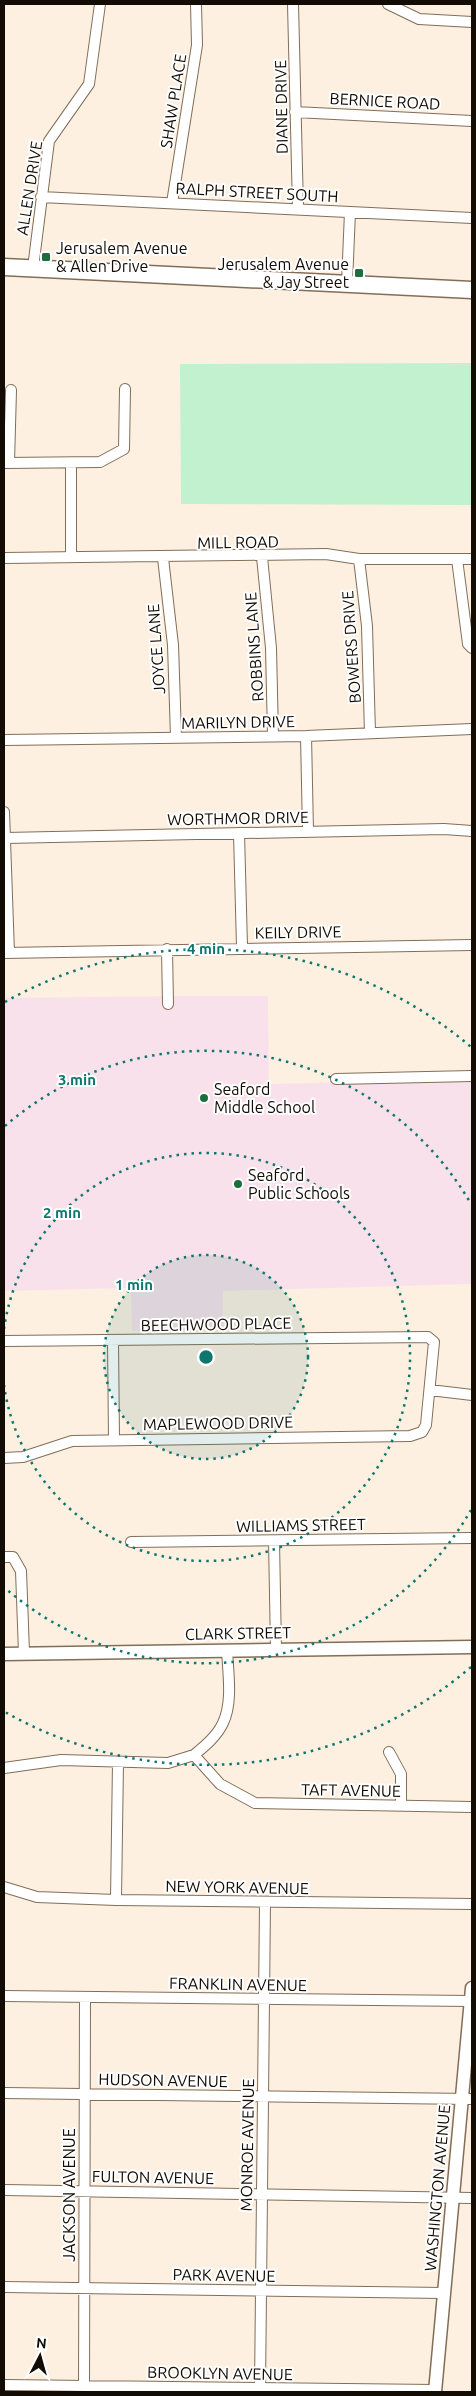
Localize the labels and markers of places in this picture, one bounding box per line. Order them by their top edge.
place label: Jerusalem Avenue & Allen Drive [56,239,187,275]
marker: Jerusalem Avenue & Allen Drive [40,251,52,263]
place label: Jerusalem Avenue & Jay Street [218,255,350,291]
marker: Jerusalem Avenue & Jay Street [353,267,365,279]
place label: Seaford Middle School [214,1080,315,1116]
marker: Seaford Middle School [198,1092,210,1104]
place label: Seaford Public Schools [248,1166,350,1202]
marker: Seaford Public Schools [232,1178,244,1190]
centre of rings [197,1348,215,1366]

